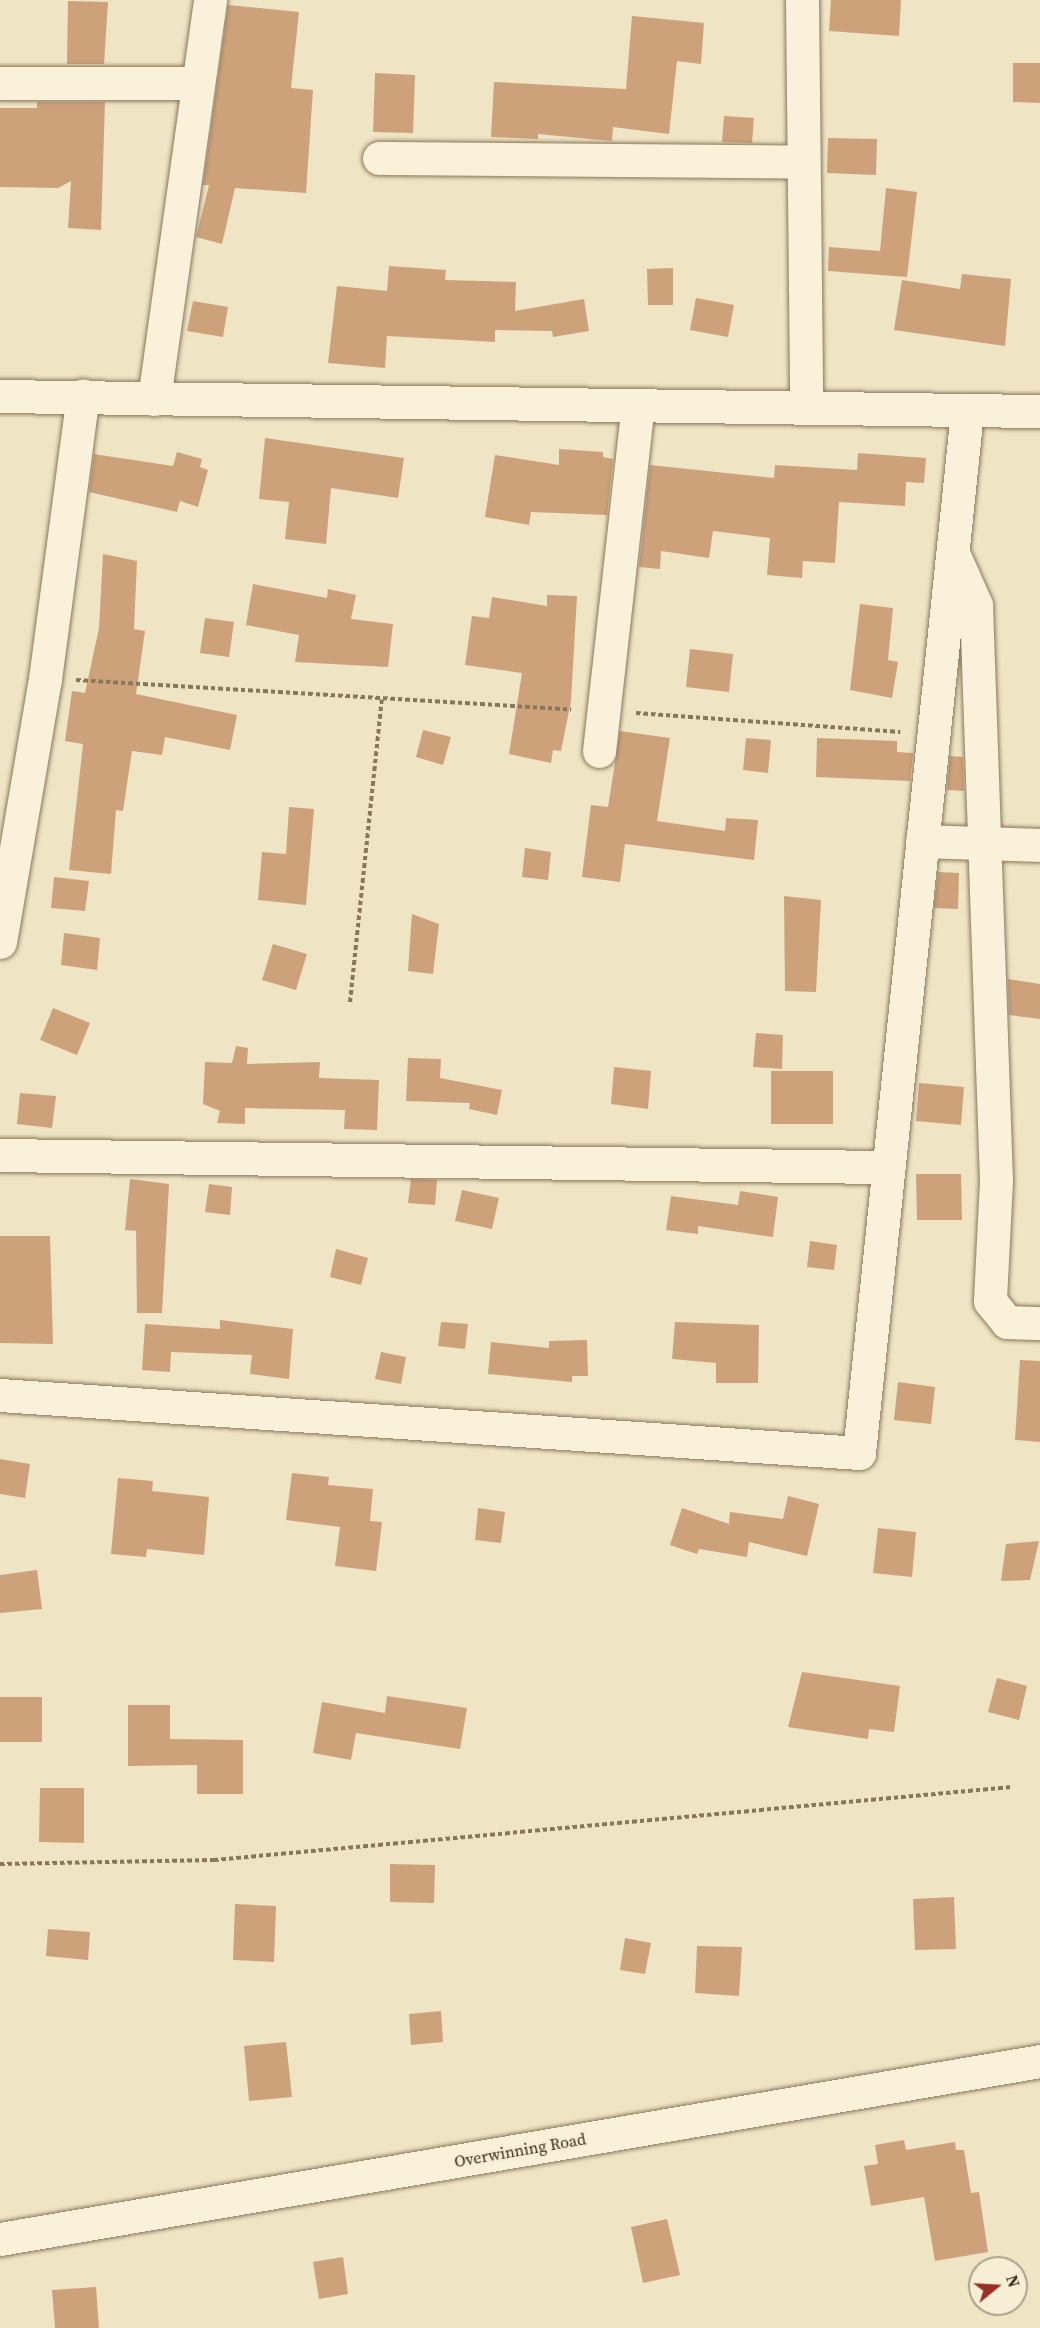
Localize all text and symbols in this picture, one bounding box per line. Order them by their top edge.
street label: Overwinning Road [453,2129,587,2171]
north arrow [968,2256,1028,2316]
text: N [1001,2272,1025,2290]

